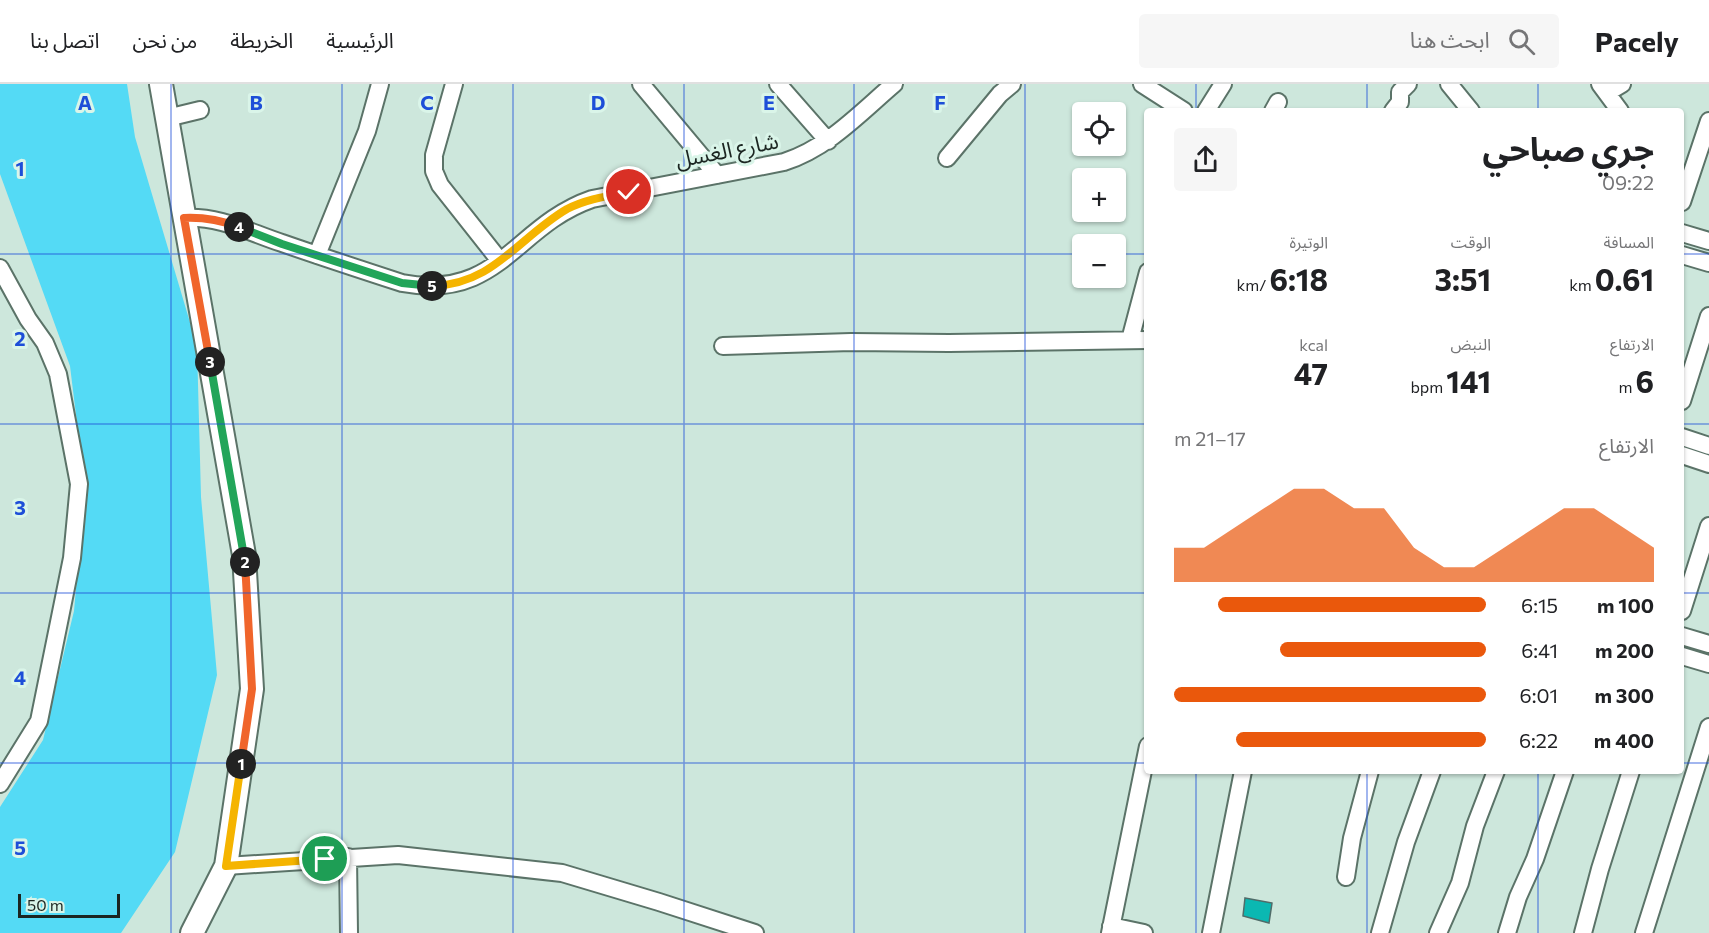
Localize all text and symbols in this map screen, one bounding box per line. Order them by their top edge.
search box [1139,14,1559,68]
text: Pacely [1595,24,1679,58]
icon: search [1505,25,1538,58]
text: ابحث هنا [1410,26,1490,53]
text: اتصل بنا [30,27,100,52]
text: من نحن [133,27,197,52]
text: الخريطة [230,27,293,52]
text: الرئيسية [326,27,394,52]
text: A [78,90,92,114]
text: B [249,90,263,114]
text: C [420,90,434,114]
text: D [591,90,605,114]
text: E [763,90,775,114]
text: F [934,90,946,114]
map controls [1072,102,1126,288]
button: locate [1072,102,1126,156]
street label: شارع الغسل [673,126,781,177]
text: جري صباحي [1483,127,1654,168]
button: share [1174,128,1237,191]
text: 1 [15,156,25,180]
pin [603,166,654,217]
button: + [1072,168,1126,222]
text: 09:22 [1602,170,1654,194]
icon: check [612,175,645,208]
pin: 4 [224,212,254,242]
text: 4 [234,217,244,236]
text: الوتيرة [1290,232,1328,251]
text: الوقت [1451,232,1491,251]
text: المسافة [1604,232,1654,251]
button: − [1072,234,1126,288]
text: 6:18 [1269,260,1328,297]
text: 3:51 [1435,260,1491,297]
text: 0.61 [1595,260,1654,297]
pin: 5 [417,271,447,301]
text: /km [1237,275,1269,294]
text: km [1569,275,1595,294]
text: 5 [427,276,437,295]
text: 2 [14,326,26,350]
text: النبض [1450,334,1491,353]
text: الارتفاع [1610,334,1654,353]
text: kcal [1299,335,1328,354]
pin: 3 [195,347,225,377]
text: 3 [205,352,215,371]
text: 47 [1294,354,1328,391]
text: 141 [1446,362,1491,399]
text: 6 [1635,362,1654,399]
text: bpm [1410,377,1446,396]
text: m [1618,377,1635,396]
text: 17–21 m [1174,426,1246,450]
text: الارتفاع [1599,433,1654,457]
text: 3 [14,495,26,519]
pin: 2 [230,547,260,577]
text: 2 [240,552,250,571]
text: 6:15 [1521,593,1558,617]
text: 100 m [1597,593,1654,617]
text: 6:41 [1521,638,1558,662]
text: 200 m [1595,638,1654,662]
text: 4 [14,665,26,689]
text: 6:01 [1520,683,1558,707]
text: 300 m [1594,683,1654,707]
text: 6:22 [1519,728,1558,752]
text: 400 m [1594,728,1654,752]
pin: 1 [226,749,256,779]
text: 1 [237,754,245,773]
pin [299,833,350,884]
text: 5 [14,835,26,859]
icon: arrive [308,842,341,875]
scale bar [18,891,120,918]
text: 50 m [27,895,64,914]

